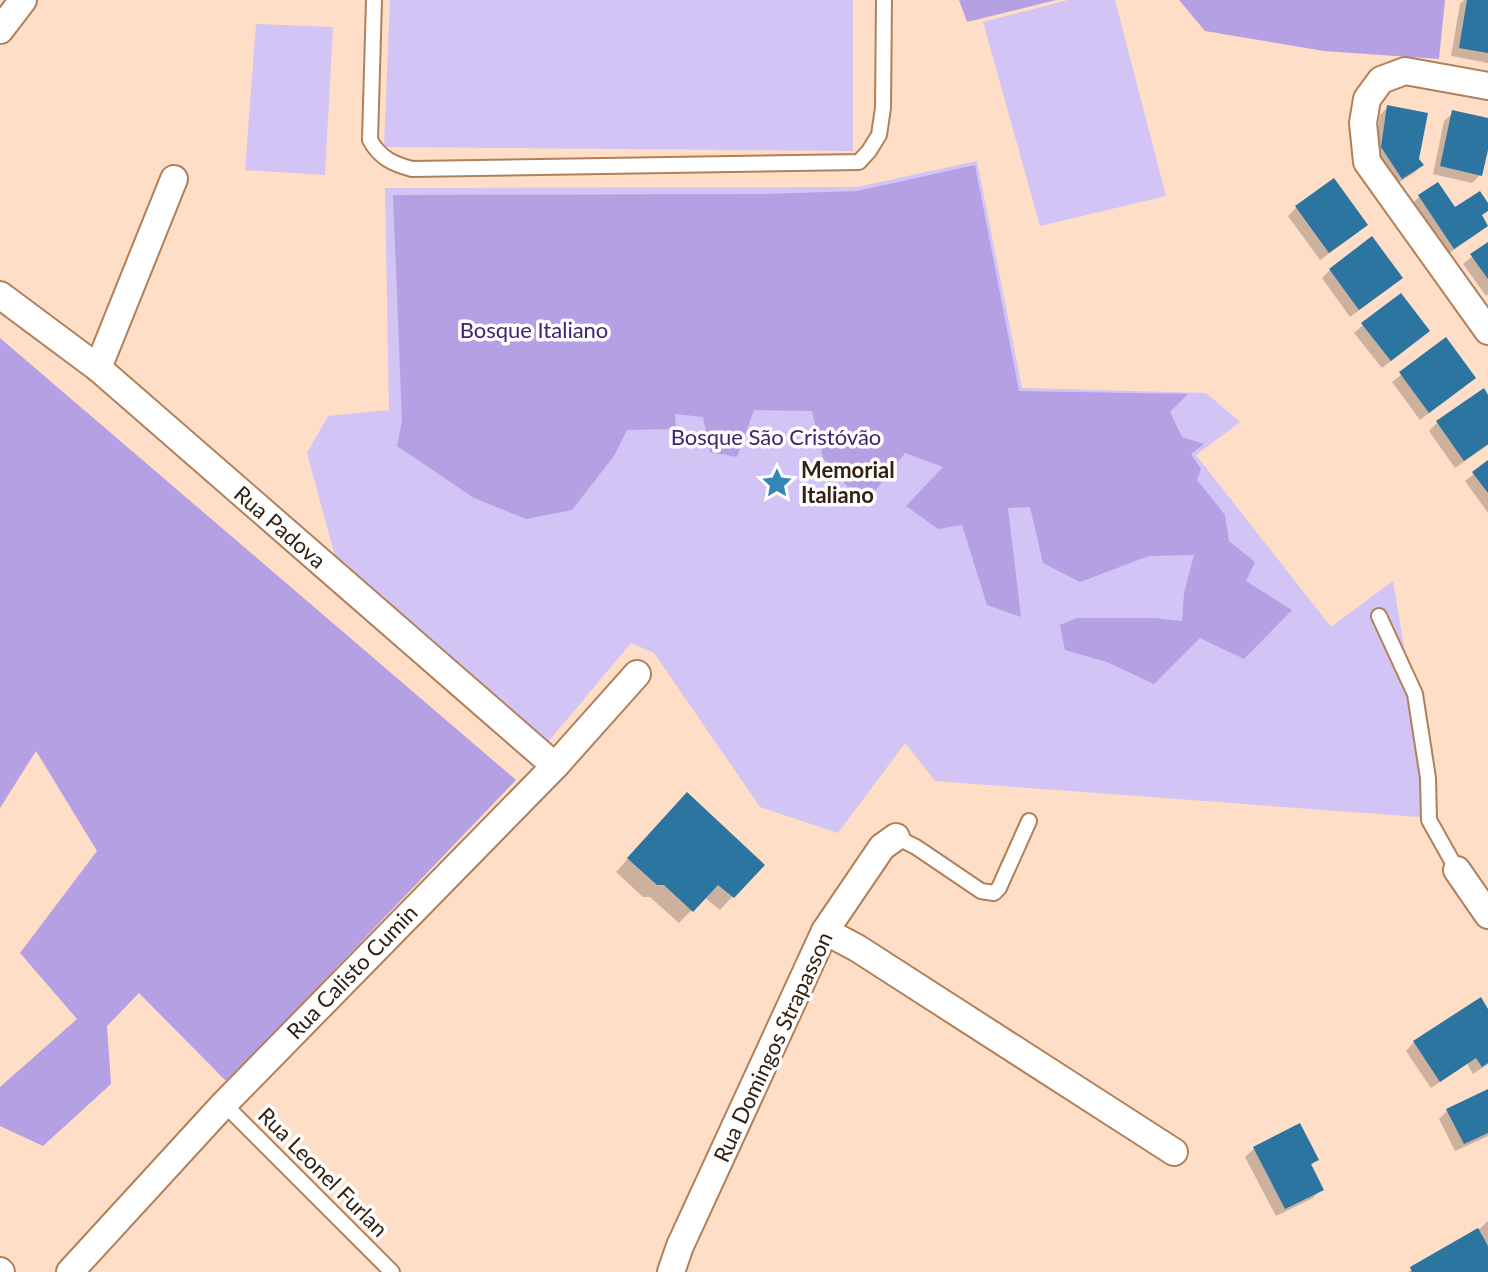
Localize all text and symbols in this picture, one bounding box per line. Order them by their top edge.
park label: Bosque Italiano [460,316,608,343]
park label: Bosque São Cristóvão [671,423,881,450]
place label: Memorial Italiano [801,456,895,508]
place icon: Memorial Italiano [760,466,794,500]
street label: Rua Padova [229,480,332,574]
street label: Rua Calisto Cumin [281,899,423,1044]
street label: Rua Domingos Strapasson [707,927,838,1166]
street label: Rua Leonel Furlan [253,1101,394,1242]

